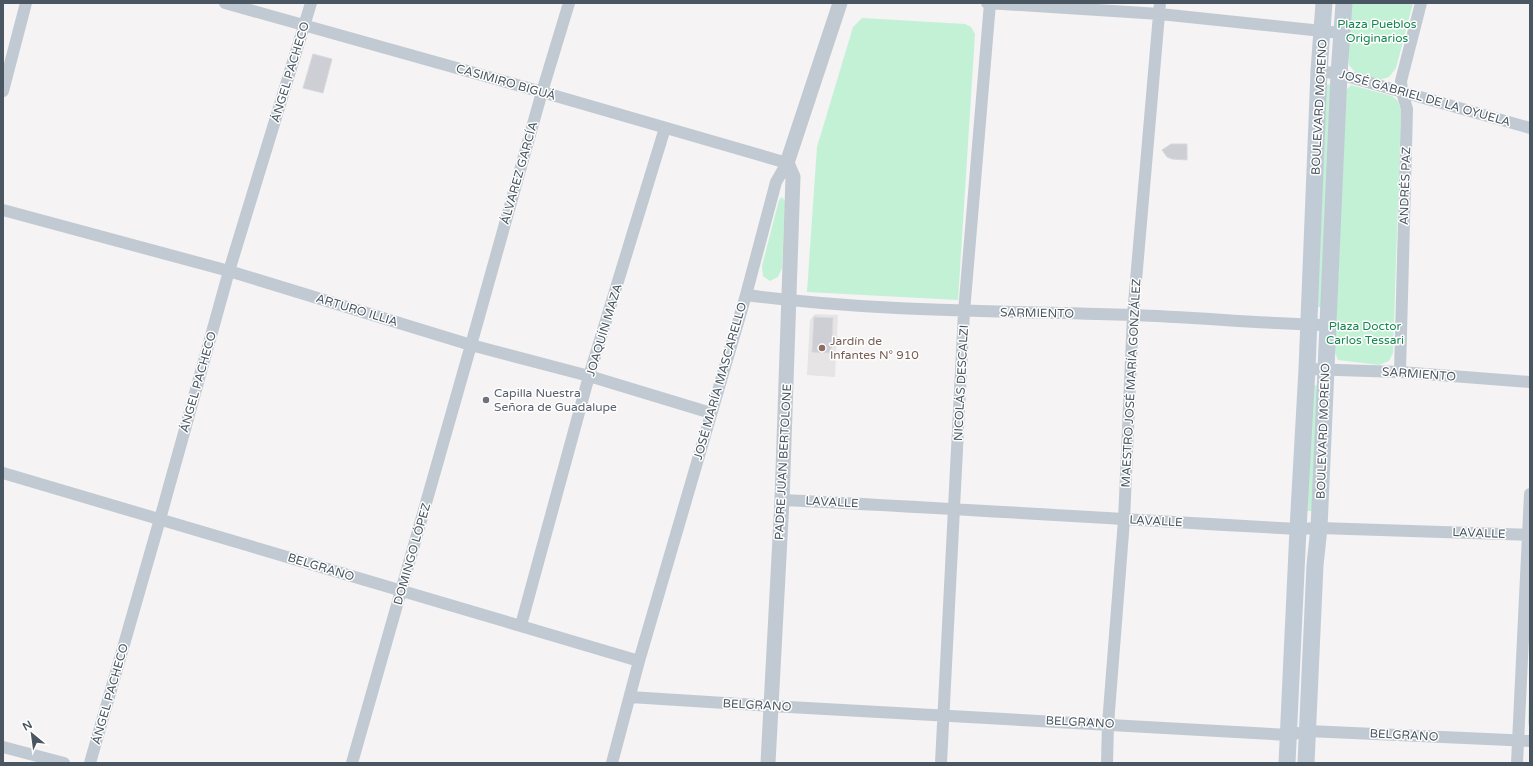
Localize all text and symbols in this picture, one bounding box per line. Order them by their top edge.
park label: Plaza Pueblos Originarios [1337,17,1417,45]
street label: ÁNGEL PACHECO [268,20,312,124]
street label: BOULEVARD MORENO [1308,38,1330,175]
street label: CASIMIRO BIGUÁ [454,61,558,103]
street label: JOSÉ GABRIEL DE LA OYUELA [1338,67,1512,129]
street label: ÁLVAREZ GARCÍA [498,120,540,226]
street label: ANDRÉS PAZ [1397,146,1413,225]
street label: MAESTRO JOSÉ MARÍA GONZÁLEZ [1119,278,1143,488]
street label: JOAQUÍN MAZA [583,282,625,378]
street label: ARTURO ILLIA [314,291,400,329]
street label: JOSÉ MARÍA MASCARELLO [691,300,749,461]
street label: SARMIENTO [1000,305,1074,321]
park label: Plaza Doctor Carlos Tessari [1326,319,1404,347]
street label: NICOLÁS DESCALZI [951,325,971,441]
street label: ÁNGEL PACHECO [177,330,219,434]
place label: Jardín de Infantes N° 910 [830,334,919,362]
marker: Jardín de Infantes N° 910 [817,343,827,353]
street label: BOULEVARD MORENO [1314,363,1332,499]
street label: SARMIENTO [1382,364,1457,384]
street label: PADRE JUAN BERTOLONE [772,383,794,540]
place label: Capilla Nuestra Señora de Guadalupe [494,386,617,414]
marker: Capilla Nuestra Señora de Guadalupe [481,395,491,405]
street label: LAVALLE [805,494,859,510]
street label: DOMINGO LÓPEZ [391,501,433,607]
street label: LAVALLE [1129,513,1183,529]
street label: LAVALLE [1452,525,1506,541]
street label: BELGRANO [286,550,356,584]
street label: ÁNGEL PACHECO [89,642,131,746]
street label: BELGRANO [722,696,792,714]
street label: BELGRANO [1045,713,1115,731]
north arrow [12,714,52,754]
text: N [20,718,34,734]
street label: BELGRANO [1369,726,1439,744]

